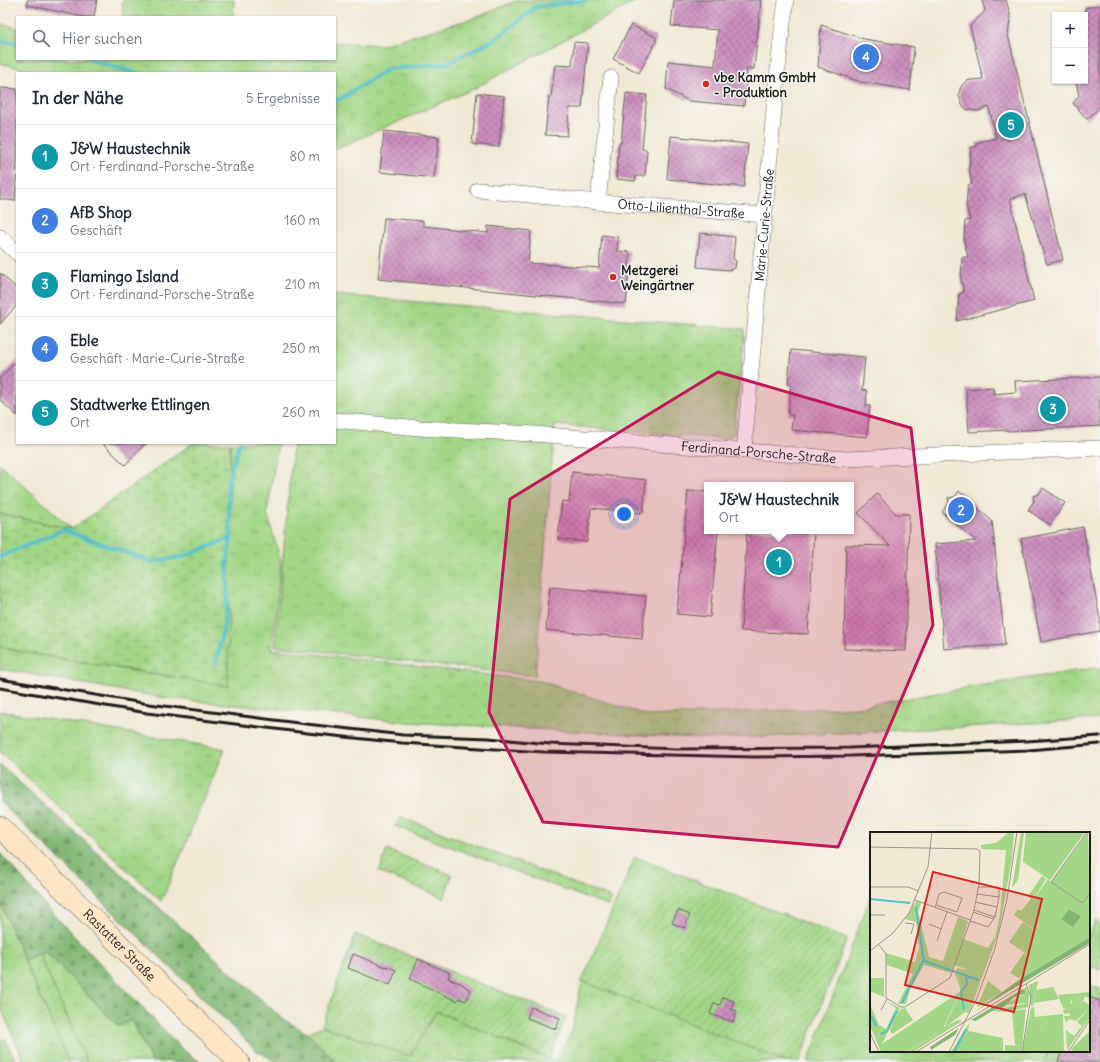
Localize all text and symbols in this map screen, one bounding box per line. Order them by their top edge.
map controls [1052,12,1088,84]
button: + [1052,12,1088,48]
search box [16,16,336,60]
icon: search [30,27,52,49]
text: Hier suchen [62,29,142,48]
pin: 4 [853,42,879,72]
button: − [1052,48,1088,84]
place label: vbe Kamm GmbH - Produktion [714,69,817,101]
marker: vbe Kamm GmbH - Produktion [701,79,711,89]
text: In der Nähe [32,87,124,109]
text: 5 Ergebnisse [246,90,320,107]
pin: 5 [998,110,1024,140]
text: J&W Haustechnik [70,139,190,158]
text: 1 [42,148,48,165]
text: 80 m [289,148,320,165]
text: Ort · Ferdinand-Porsche-Straße [70,158,254,175]
street label: Marie-Curie-Straße [751,168,778,282]
street label: Otto-Lilienthal-Straße [617,196,745,222]
text: AfB Shop [70,203,132,222]
text: 2 [41,212,49,229]
text: 160 m [284,212,320,229]
text: Geschäft [70,222,122,239]
place label: Metzgerei Weingärtner [621,262,695,294]
text: Flamingo Island [70,267,179,286]
marker: Metzgerei Weingärtner [608,272,618,282]
text: 3 [41,276,49,293]
text: 210 m [285,276,320,293]
text: Ort · Ferdinand-Porsche-Straße [70,286,254,303]
text: Eble [70,331,99,350]
text: 4 [41,340,49,357]
text: 250 m [282,340,320,357]
text: Geschäft · Marie-Curie-Straße [70,350,245,367]
pin: 3 [1040,394,1066,424]
text: Stadtwerke Ettlingen [70,395,210,414]
text: 5 [41,404,49,421]
text: 260 m [282,404,320,421]
text: Ort [70,414,90,431]
street label: Ferdinand-Porsche-Straße [680,438,837,467]
popup [704,482,854,534]
text: J&W Haustechnik [719,490,839,509]
pin: 2 [948,495,974,525]
your location [614,504,634,524]
text: Ort [719,509,739,526]
pin: 1 [766,547,792,577]
inset map [870,832,1090,1052]
street label: Rastatter Straße [79,906,159,985]

